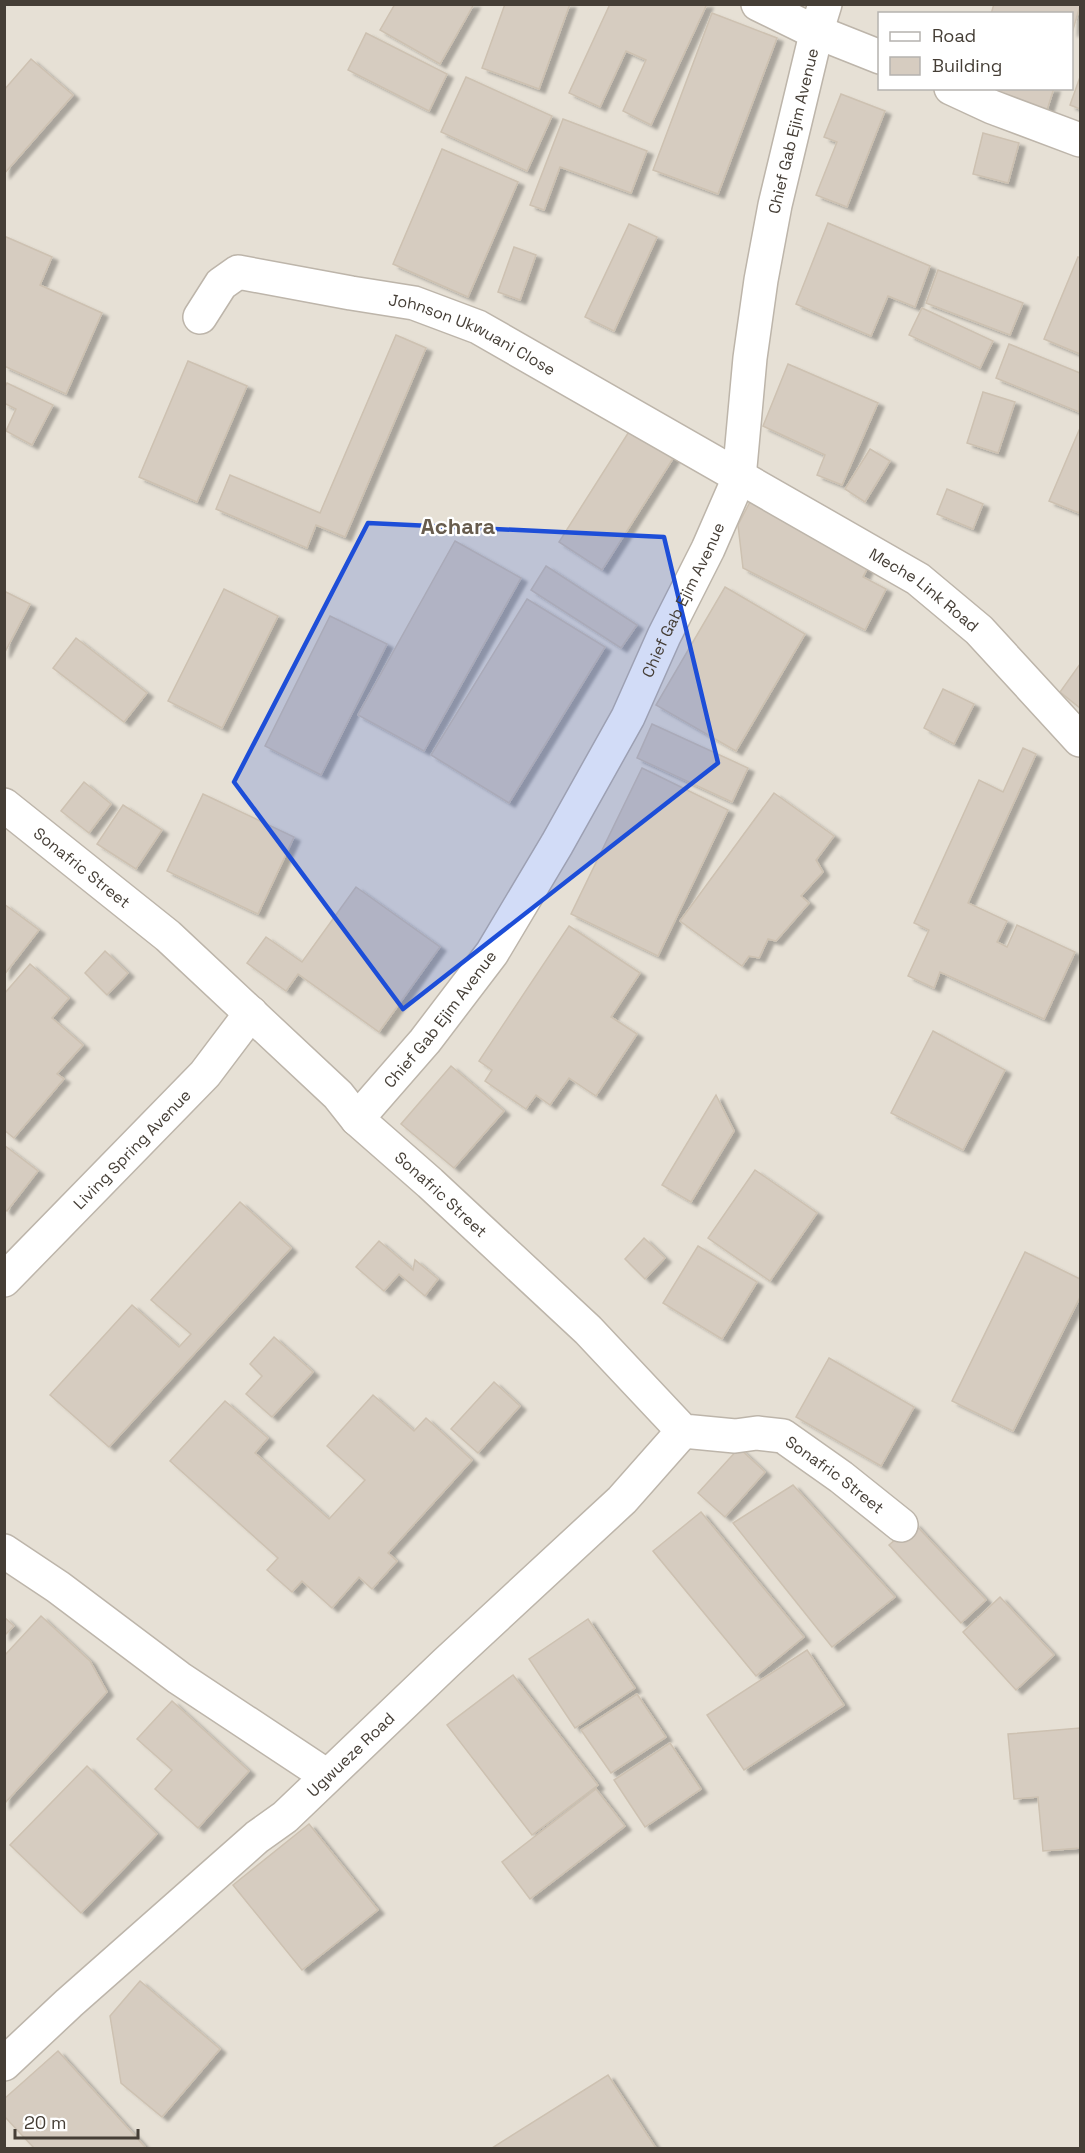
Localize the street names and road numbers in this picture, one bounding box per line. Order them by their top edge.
street label: Chief Gab Ejim Avenue [763,46,823,215]
street label: Johnson Ukwuani Close [387,289,560,380]
street label: Chief Gab Ejim Avenue [637,519,729,680]
street label: Meche Link Road [866,543,983,636]
street label: Sonafric Street [30,822,135,912]
street label: Chief Gab Ejim Avenue [379,946,501,1092]
street label: Living Spring Avenue [68,1084,195,1214]
street label: Sonafric Street [391,1147,492,1242]
street label: Sonafric Street [782,1431,889,1518]
street label: Ugwueze Road [302,1707,399,1801]

